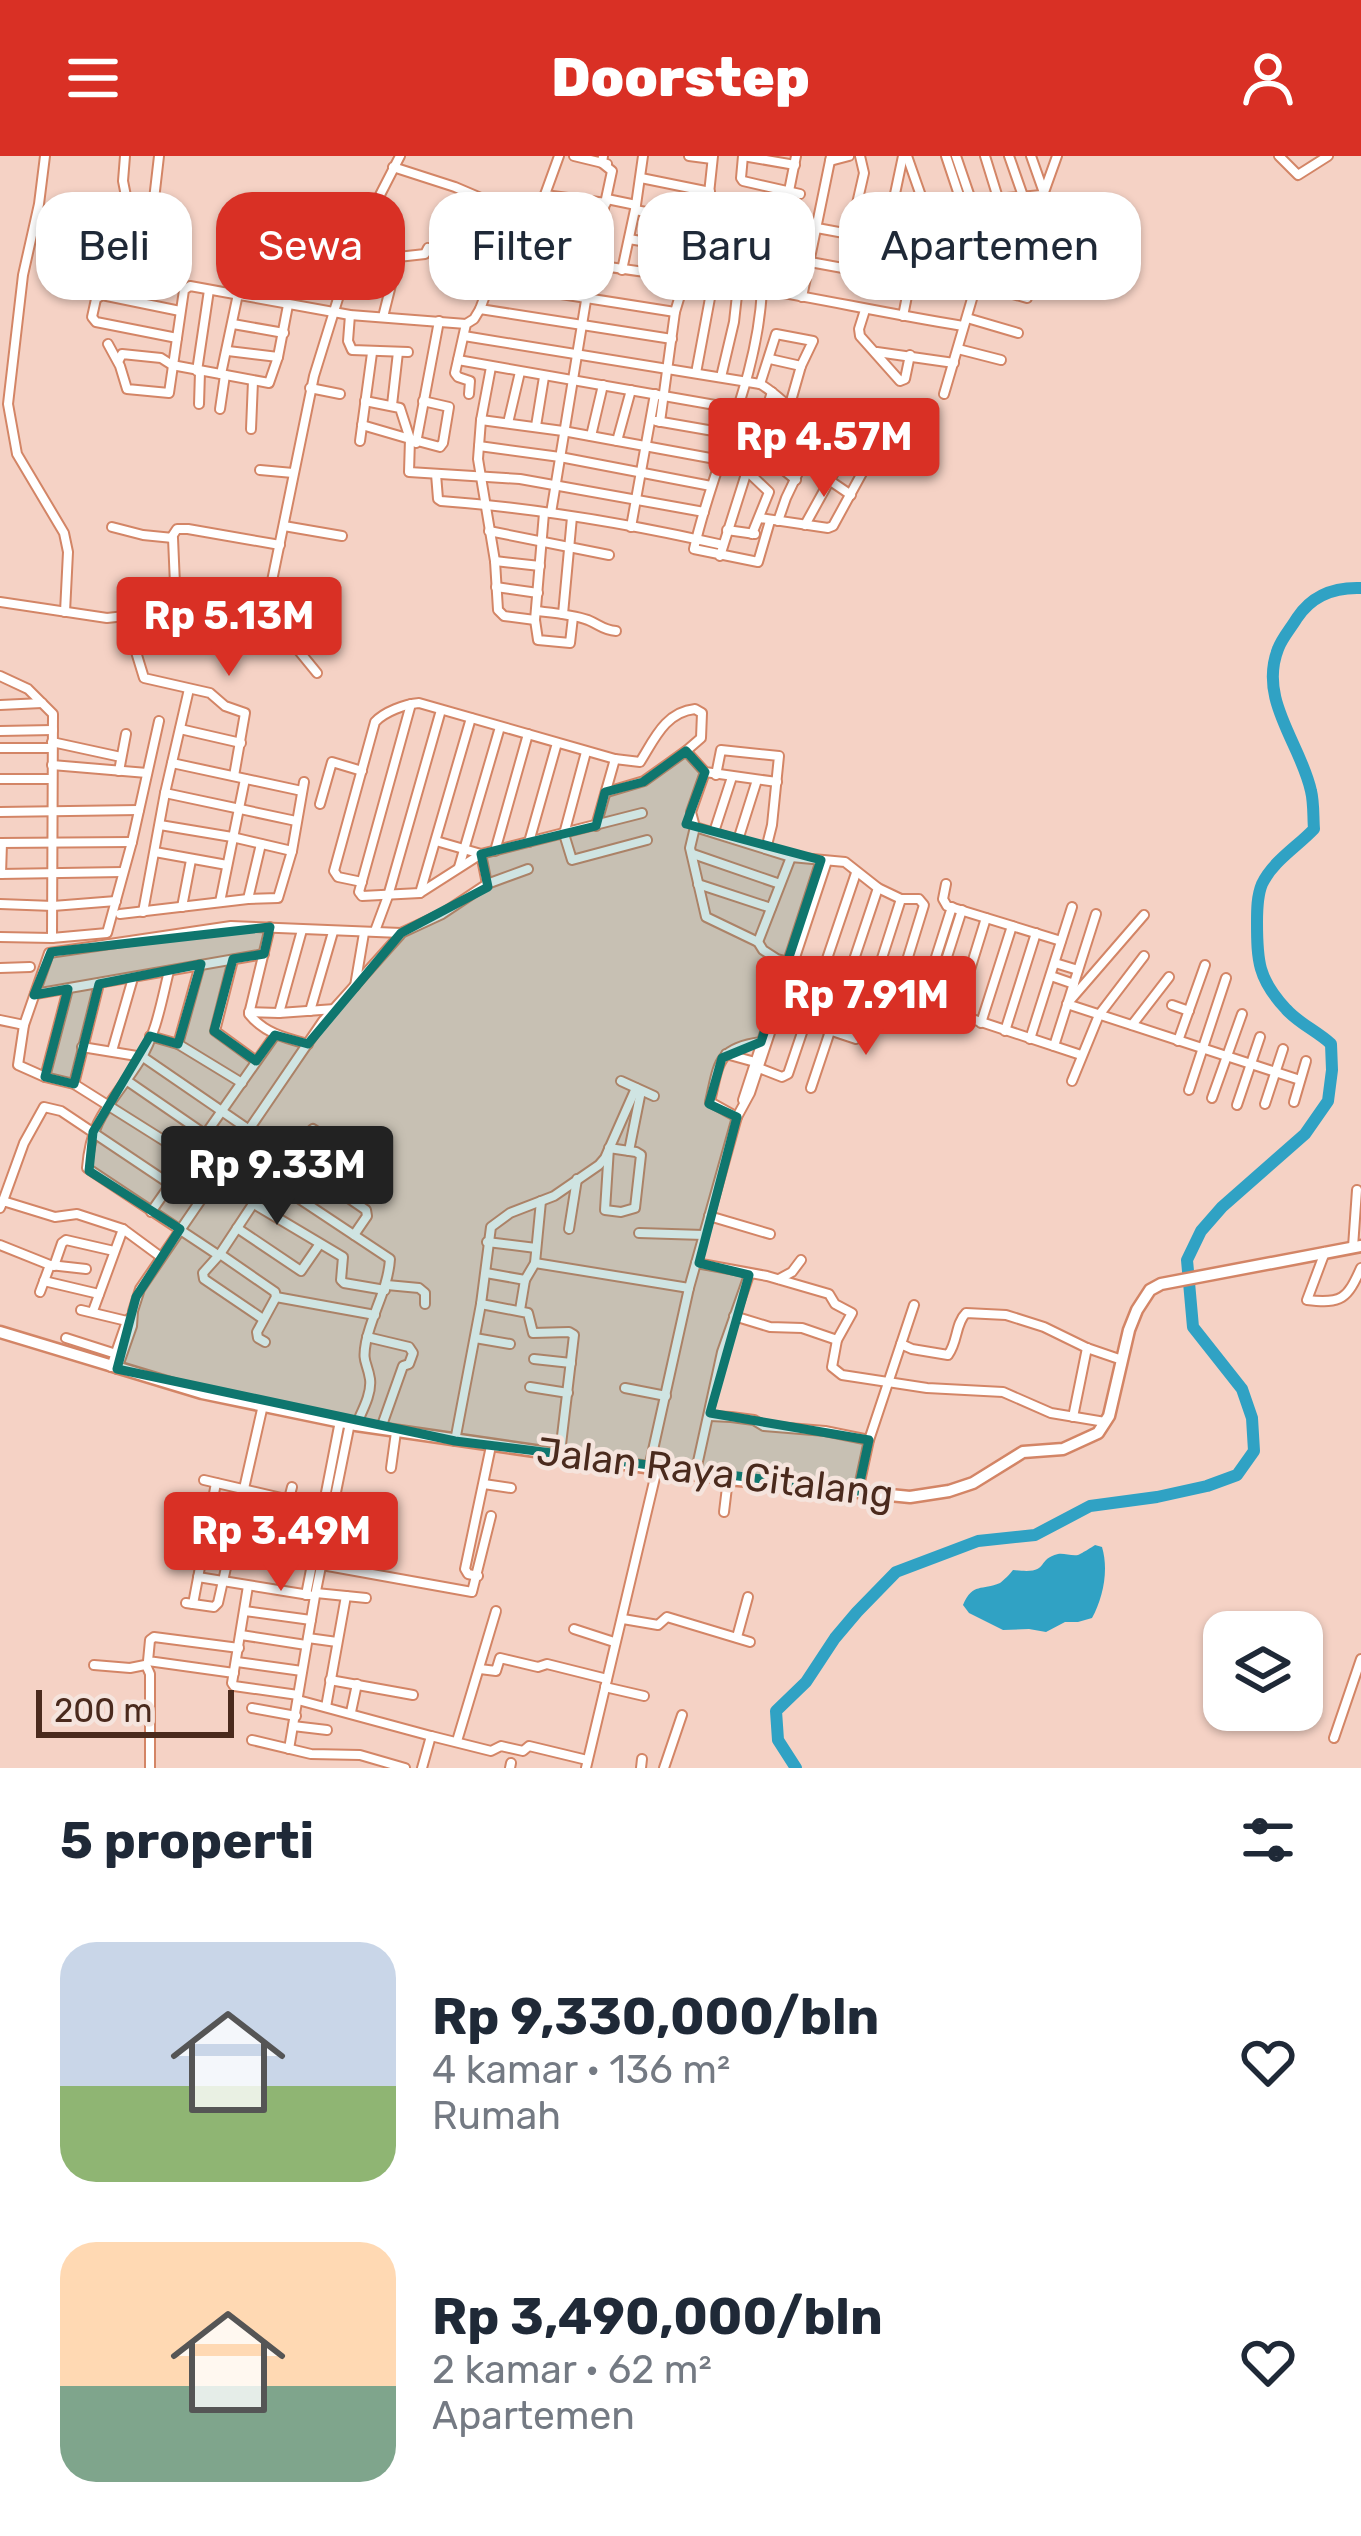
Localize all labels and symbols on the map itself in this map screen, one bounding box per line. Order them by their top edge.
pin: Rp 4.57M [700,398,948,500]
pin: Rp 5.13M [105,577,353,679]
pin: Rp 7.91M [742,956,990,1058]
pin: Rp 9.33M [153,1126,401,1228]
street label: Jalan Raya Citalang [534,1428,896,1518]
pin: Rp 3.49M [157,1492,405,1594]
scale bar [36,1684,234,1737]

